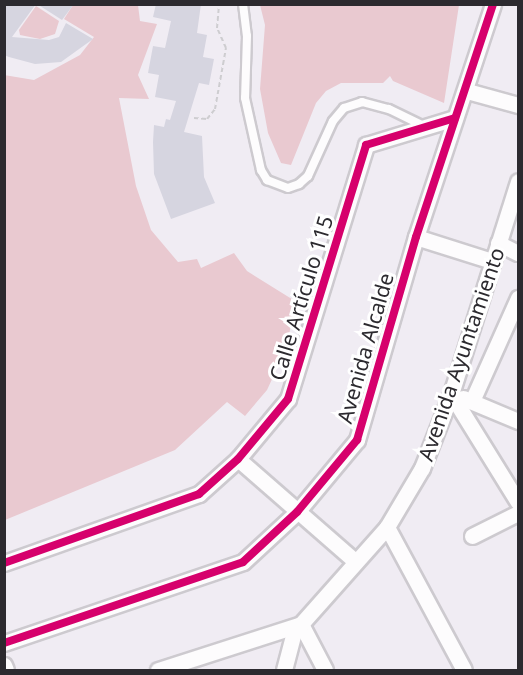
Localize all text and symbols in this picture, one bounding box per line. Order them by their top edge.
street label: Calle Artículo 115 [264,213,338,383]
street label: Avenida Ayuntamiento [413,244,509,464]
street label: Avenida Alcalde [331,270,399,426]

